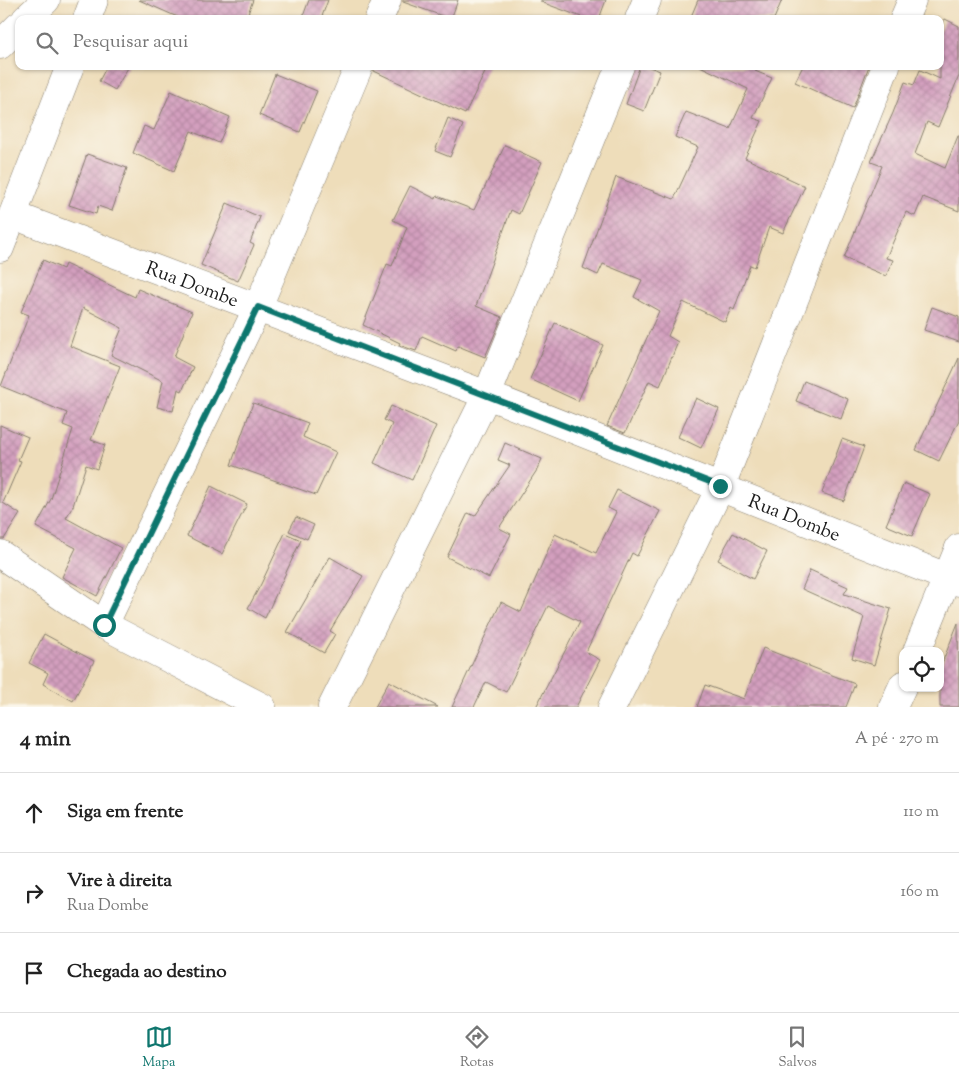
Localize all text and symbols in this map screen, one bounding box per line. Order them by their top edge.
search box [15,15,944,70]
icon: search [33,29,61,57]
text: Pesquisar aqui [73,29,188,56]
street label: Rua Dombe [141,256,242,315]
route end [709,475,732,498]
street label: Rua Dombe [744,489,844,550]
route start [93,614,116,637]
map controls [899,647,944,692]
button: locate [899,647,944,692]
text: 4 min [20,725,71,755]
text: A pé · 270 m [855,728,939,751]
icon: ahead [20,799,48,827]
text: Siga em frente [67,799,183,826]
text: 110 m [903,801,939,824]
text: Vire à direita [67,868,172,895]
icon: right [20,879,48,907]
text: 160 m [901,881,939,904]
text: Rua Dombe [67,895,149,918]
icon: arrive [20,959,48,987]
text: Chegada ao destino [67,959,227,986]
tab: Mapa [142,1023,176,1073]
tab: Rotas [460,1023,494,1073]
tab: Salvos [778,1023,817,1073]

